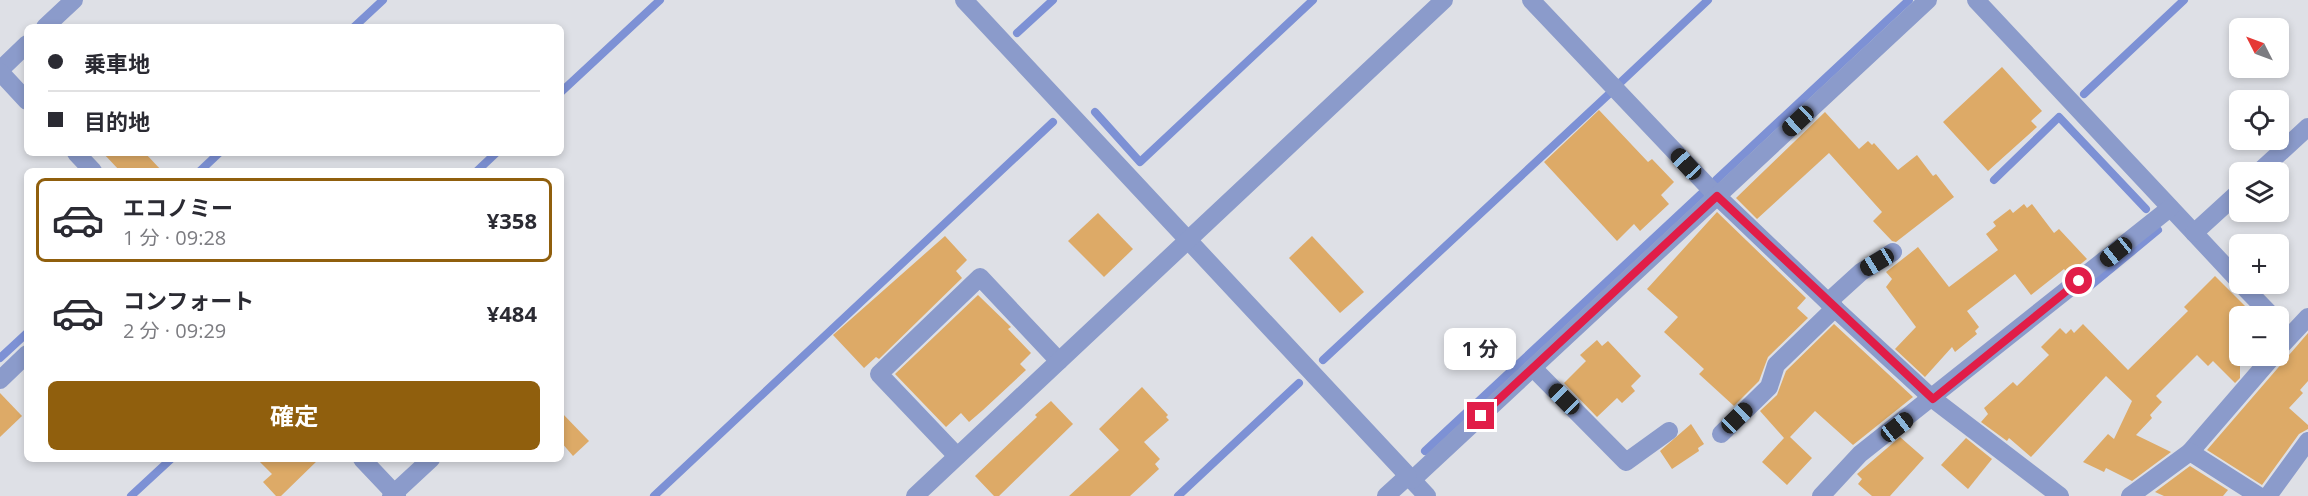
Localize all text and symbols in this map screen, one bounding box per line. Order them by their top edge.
north arrow [2229,18,2289,78]
map controls [2229,18,2289,366]
text: 乗車地 [84,48,150,78]
button: locate [2229,90,2289,150]
car [1779,102,1817,140]
text: 目的地 [84,106,150,136]
car [1667,145,1705,183]
button: layers [2229,162,2289,222]
text: エコノミー [123,192,233,222]
icon: car [51,193,105,247]
text: ¥358 [487,205,537,235]
text: 1 分 · 09:28 [123,224,226,251]
car [2096,234,2136,270]
button: + [2229,234,2289,294]
car [1857,245,1897,279]
route start [2065,267,2092,294]
text: コンフォート [123,285,254,315]
icon: car [51,286,105,340]
text: ¥484 [487,298,537,328]
button: − [2229,306,2289,366]
text: 2 分 · 09:29 [123,317,226,344]
callout: 1 分 [1445,329,1517,371]
text: 1 分 [1462,335,1498,362]
car [1545,380,1583,418]
button: 確定 [48,381,540,450]
car [1718,399,1756,437]
route end [1467,402,1494,429]
car [1877,409,1917,445]

